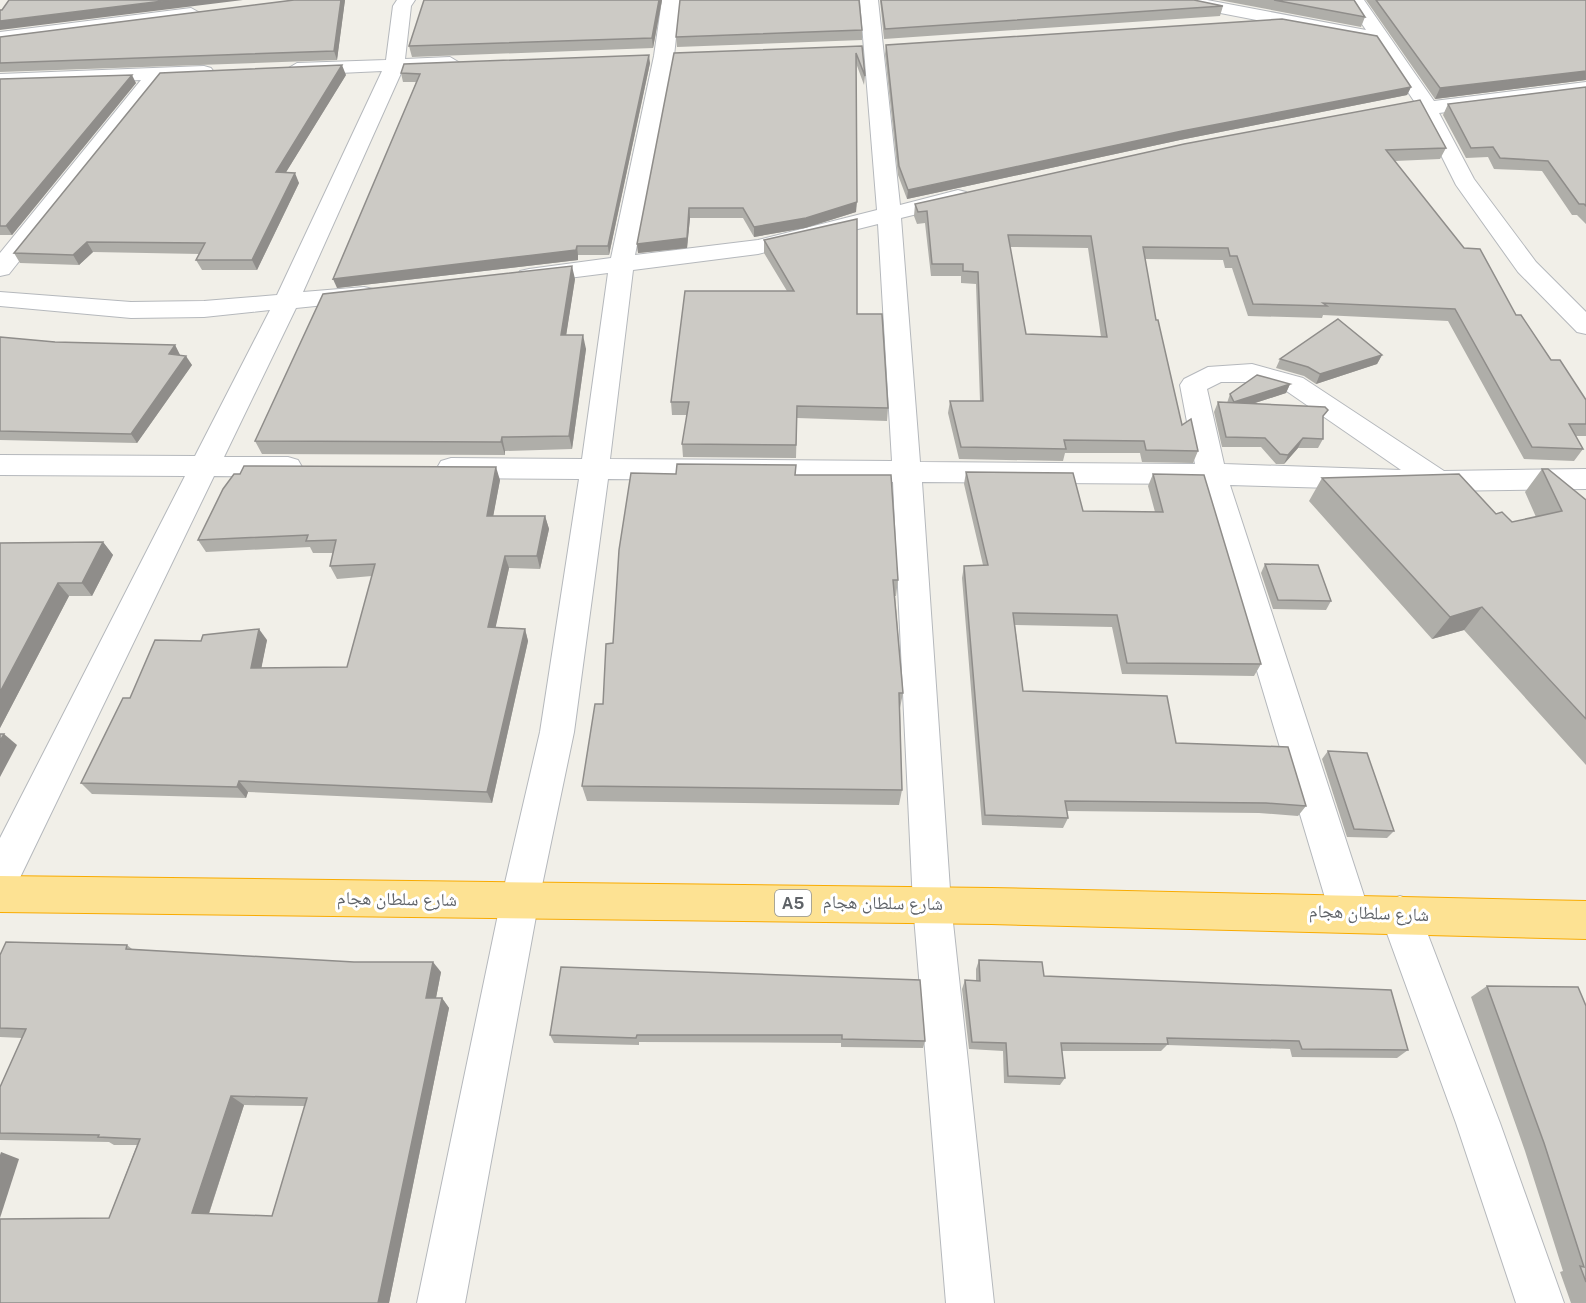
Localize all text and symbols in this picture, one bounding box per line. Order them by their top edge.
street label: شارع سلطان هجام [337,887,457,912]
road number: A5 [775,890,811,916]
street label: شارع سلطان هجام [823,891,943,916]
street label: شارع سلطان هجام [1309,900,1429,927]

